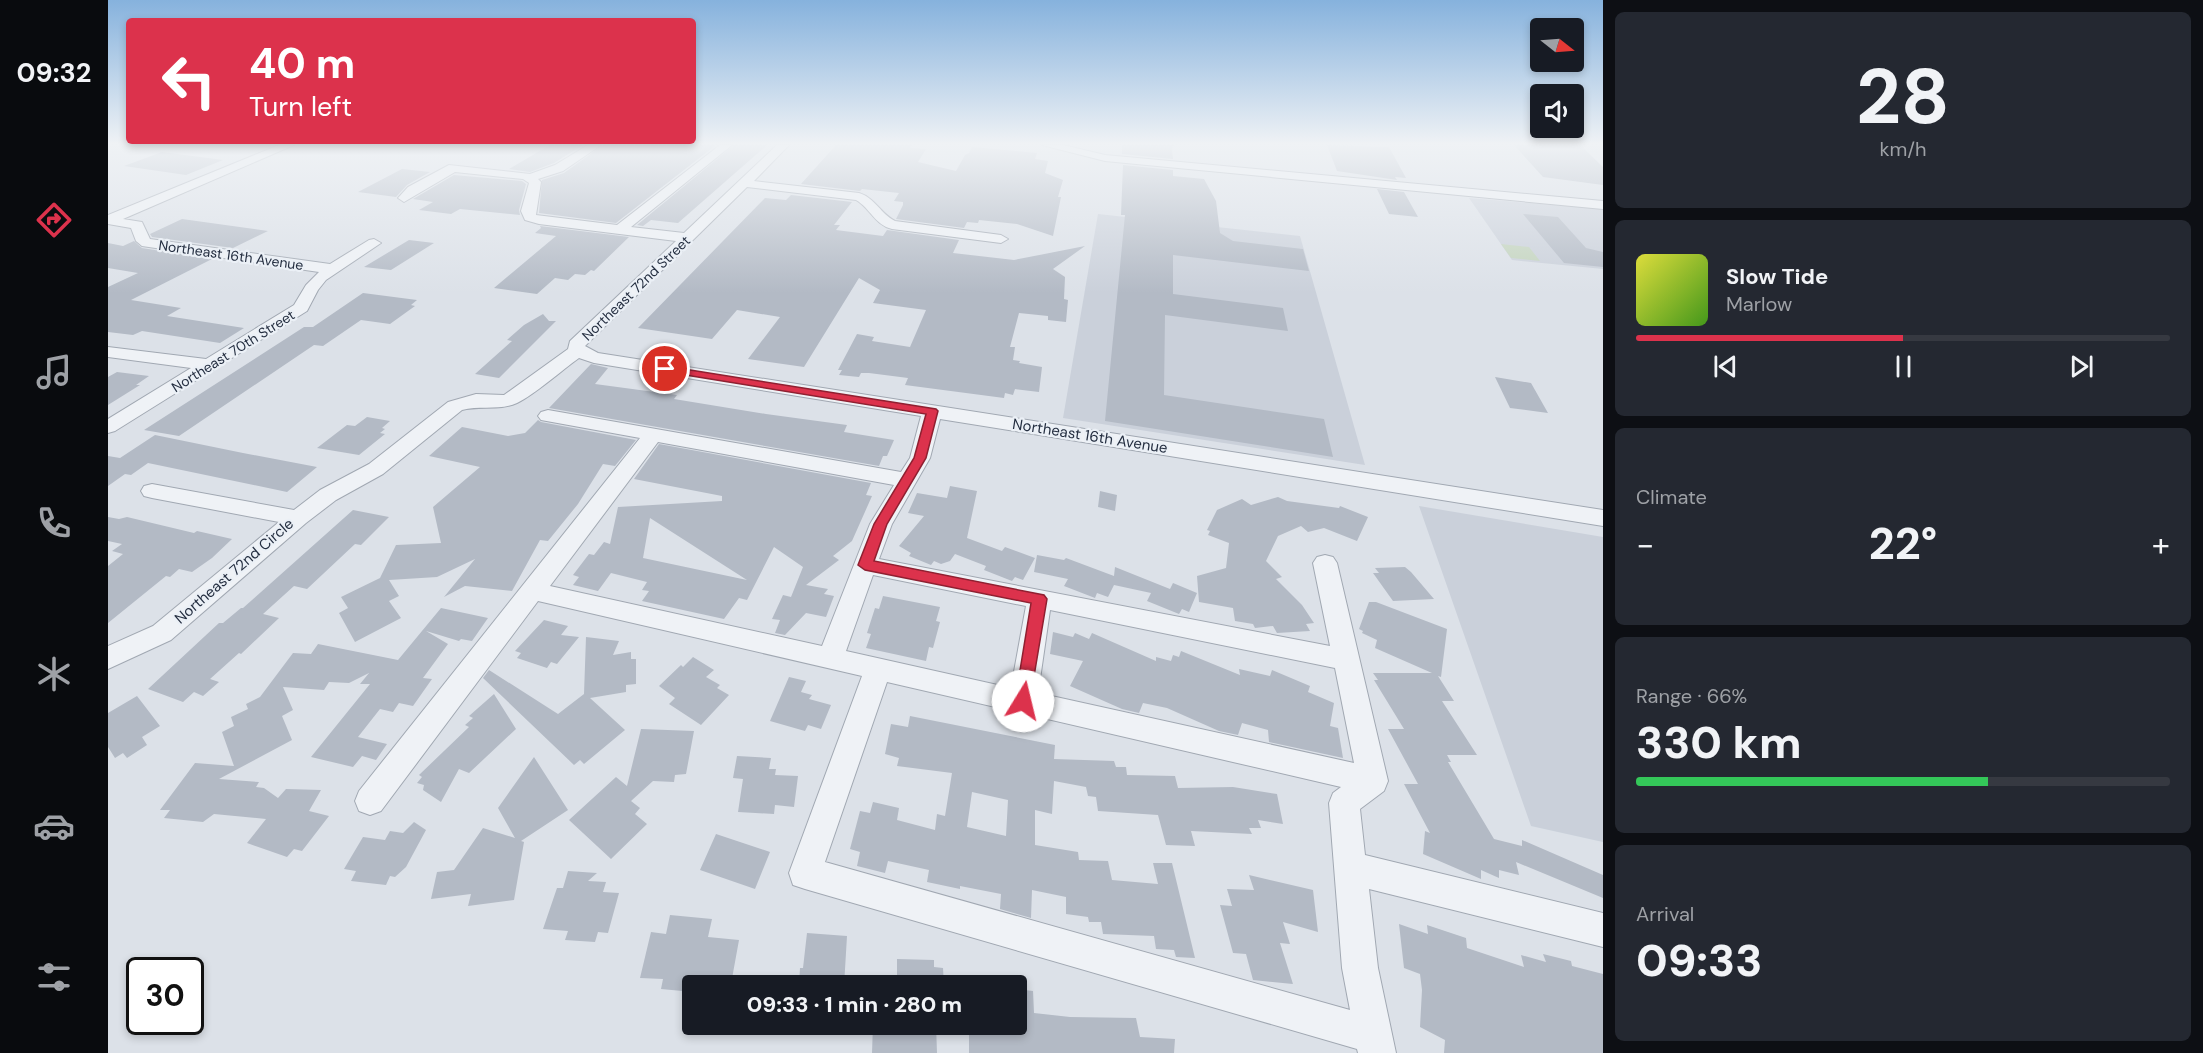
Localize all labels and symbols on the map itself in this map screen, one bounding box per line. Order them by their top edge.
north arrow [1530,18,1584,72]
street label: Northeast 72nd Street [578,232,694,344]
street label: Northeast 16th Avenue [157,236,305,274]
street label: Northeast 70th Street [168,306,298,396]
pin [639,343,690,394]
street label: Northeast 16th Avenue [1011,414,1169,458]
street label: Northeast 72nd Circle [170,514,298,628]
position arrow [991,669,1055,733]
speed limit sign: 30 [126,957,204,1035]

